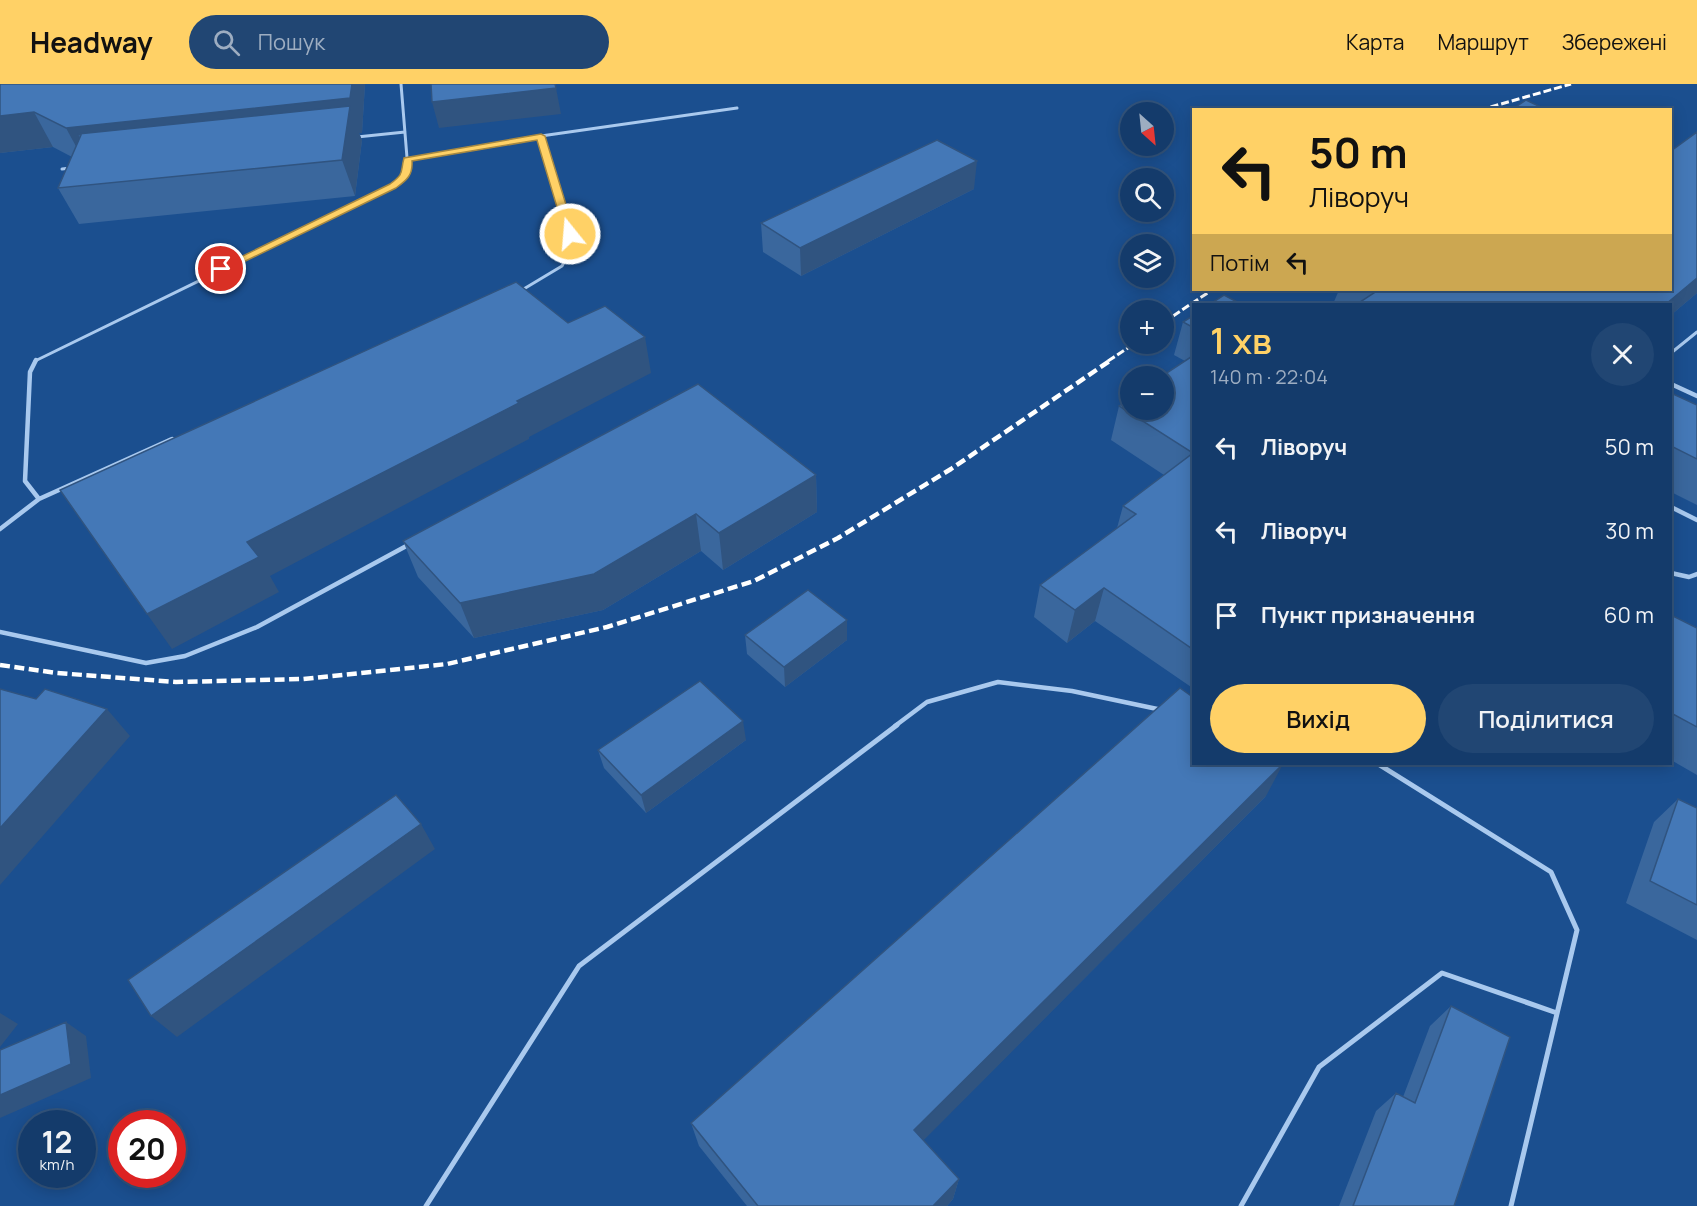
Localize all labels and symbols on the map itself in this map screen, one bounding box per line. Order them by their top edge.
north arrow [1120,102,1174,156]
position arrow [538,202,602,266]
pin [195,243,246,294]
speed limit sign: 20 [108,1110,186,1188]

